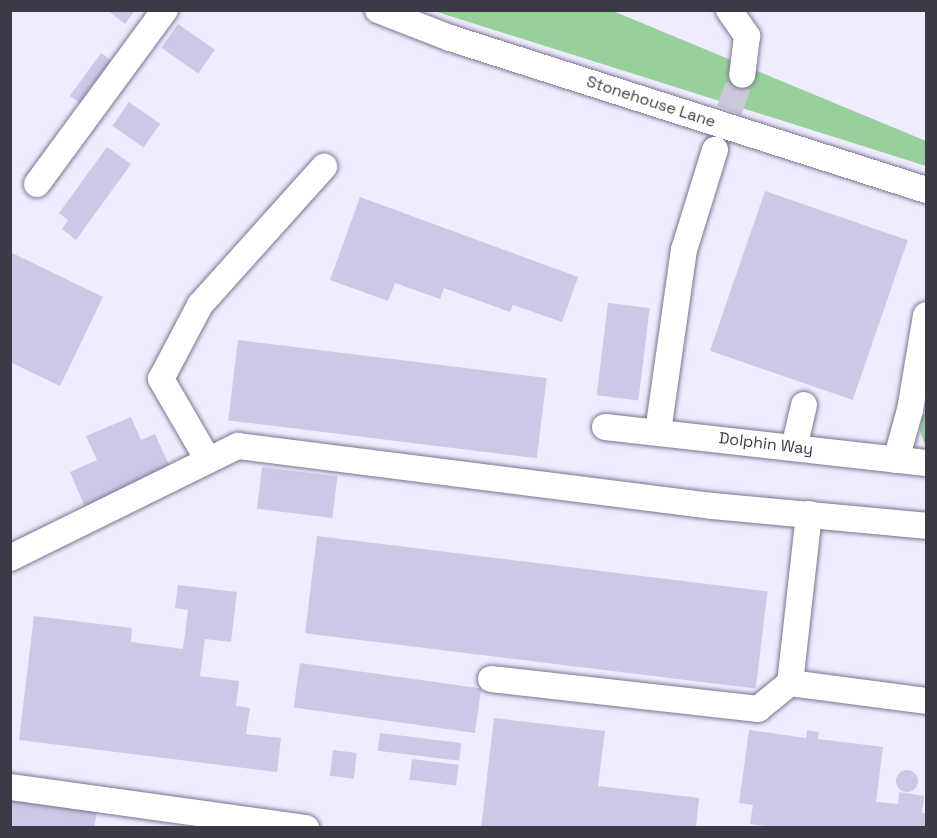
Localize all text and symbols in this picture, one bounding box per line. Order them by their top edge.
street label: Stonehouse Lane [584,72,718,132]
street label: Dolphin Way [718,429,814,459]

